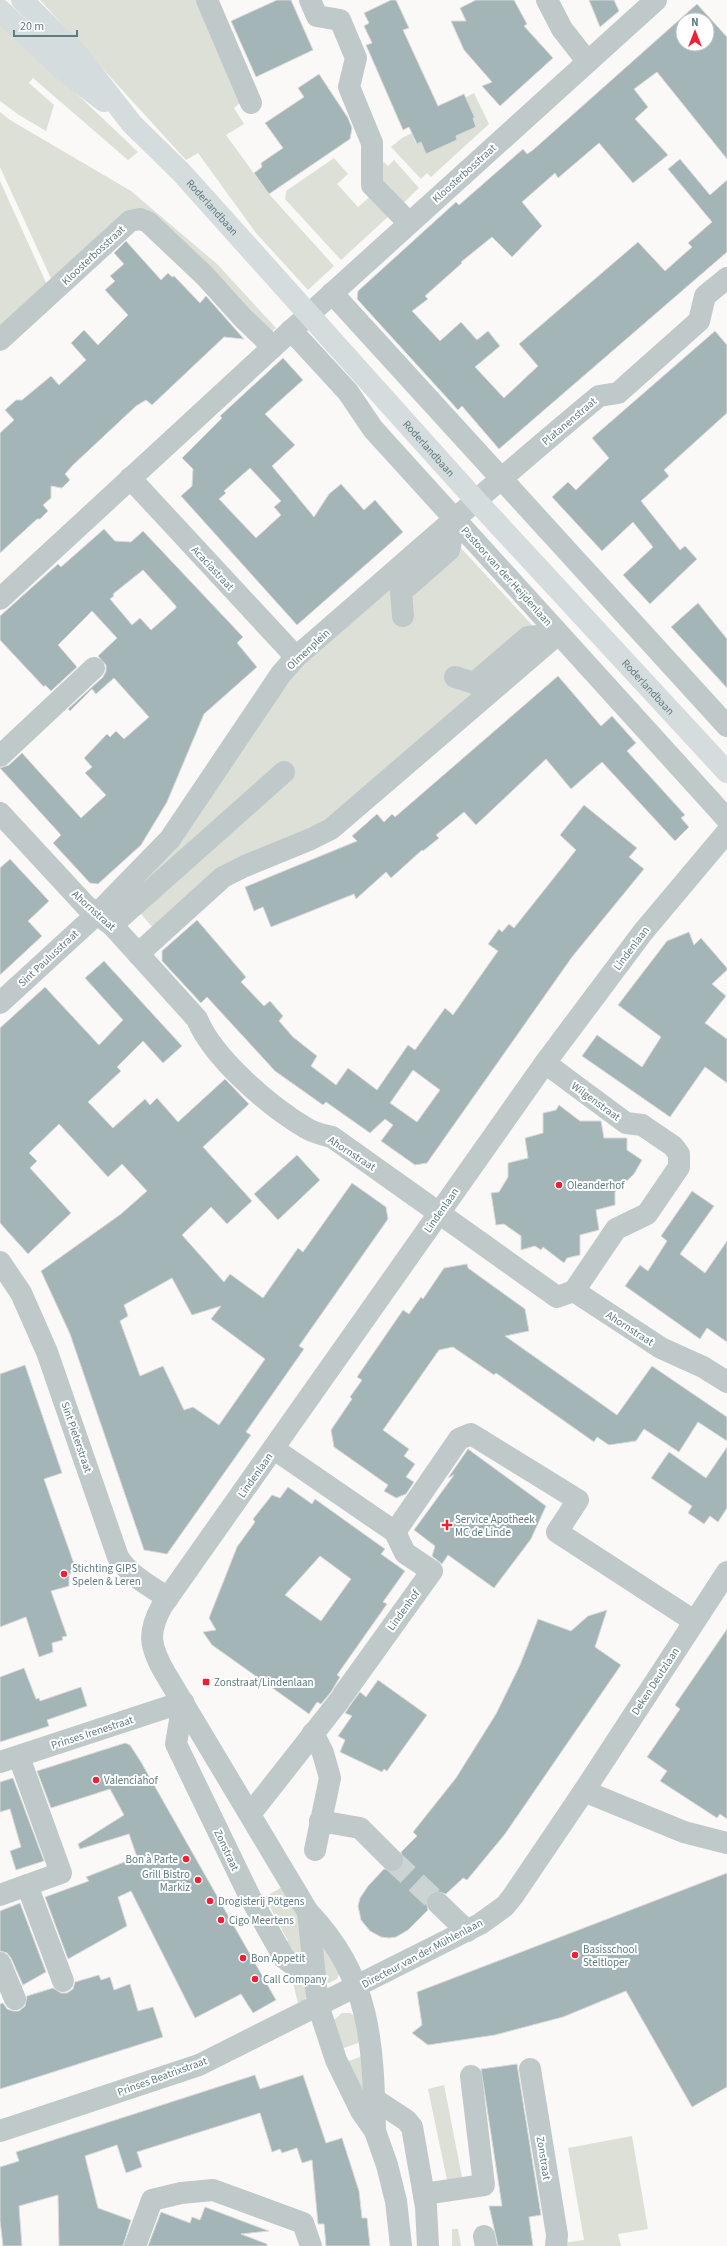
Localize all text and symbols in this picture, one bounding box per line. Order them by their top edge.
scale bar [14,12,77,38]
north arrow [675,12,715,52]
text: N [691,15,699,30]
text: 20 m [20,18,44,35]
street label: Kloosterbosstraat [429,140,500,206]
street label: Roderlandbaan [183,176,242,239]
street label: Kloosterbosstraat [59,222,128,289]
street label: Platanenstraat [539,394,600,449]
street label: Roderlandbaan [399,417,458,480]
street label: Pastoor van der Heijdenlaan [458,523,555,629]
street label: Acaciastraat [188,543,237,594]
street label: Olmenplein [284,626,333,673]
street label: Roderlandbaan [618,656,678,718]
street label: Ahornstraat [69,887,119,934]
street label: Lindenlaan [610,923,653,973]
street label: Sint Paulusstraat [15,926,82,990]
street label: Wilgenstraat [568,1078,624,1124]
street label: Ahornstraat [325,1132,379,1175]
place label: Oleanderhof [567,1178,625,1193]
marker: Oleanderhof [554,1180,564,1190]
street label: Lindenlaan [420,1185,462,1236]
street label: Ahornstraat [603,1307,657,1350]
street label: Sint Pieterstraat [57,1400,96,1475]
street label: Lindenlaan [234,1450,276,1501]
place label: Service Apotheek MC de Linde [455,1512,535,1540]
marker: Service Apotheek MC de Linde [442,1520,452,1530]
place label: Stichting GIPS Spelen & Leren [72,1561,141,1589]
marker: Stichting GIPS Spelen & Leren [59,1569,69,1579]
street label: Lindenhof [384,1586,424,1634]
street label: Deken Deutzlaan [628,1645,683,1718]
place label: Zonstraat/Lindenlaan [214,1675,314,1690]
marker: Zonstraat/Lindenlaan [201,1677,211,1687]
street label: Prinses Irenestraat [49,1712,135,1753]
place label: Valenciahof [104,1773,158,1788]
marker: Valenciahof [91,1775,101,1785]
street label: Zonstraat [210,1827,243,1874]
place label: Bon à Parte [125,1852,179,1867]
marker: Bon à Parte [181,1854,191,1864]
place label: Grill Bistro Markiz [142,1867,190,1895]
marker: Grill Bistro Markiz [193,1875,203,1885]
place label: Drogisterij Pötgens [218,1894,305,1909]
marker: Drogisterij Pötgens [205,1896,215,1906]
place label: Cigo Meertens [229,1913,294,1928]
marker: Cigo Meertens [216,1915,226,1925]
street label: Directeur van der Mühlenlaan [359,1915,485,1992]
place label: Basisschool Steltloper [583,1942,637,1970]
marker: Basisschool Steltloper [570,1950,580,1960]
place label: Bon Appetit [251,1951,306,1966]
marker: Bon Appetit [238,1953,248,1963]
place label: Call Company [263,1972,327,1987]
marker: Call Company [250,1974,260,1984]
street label: Prinses Beatrixstraat [115,2053,209,2100]
street label: Zonstraat [533,2135,554,2181]

